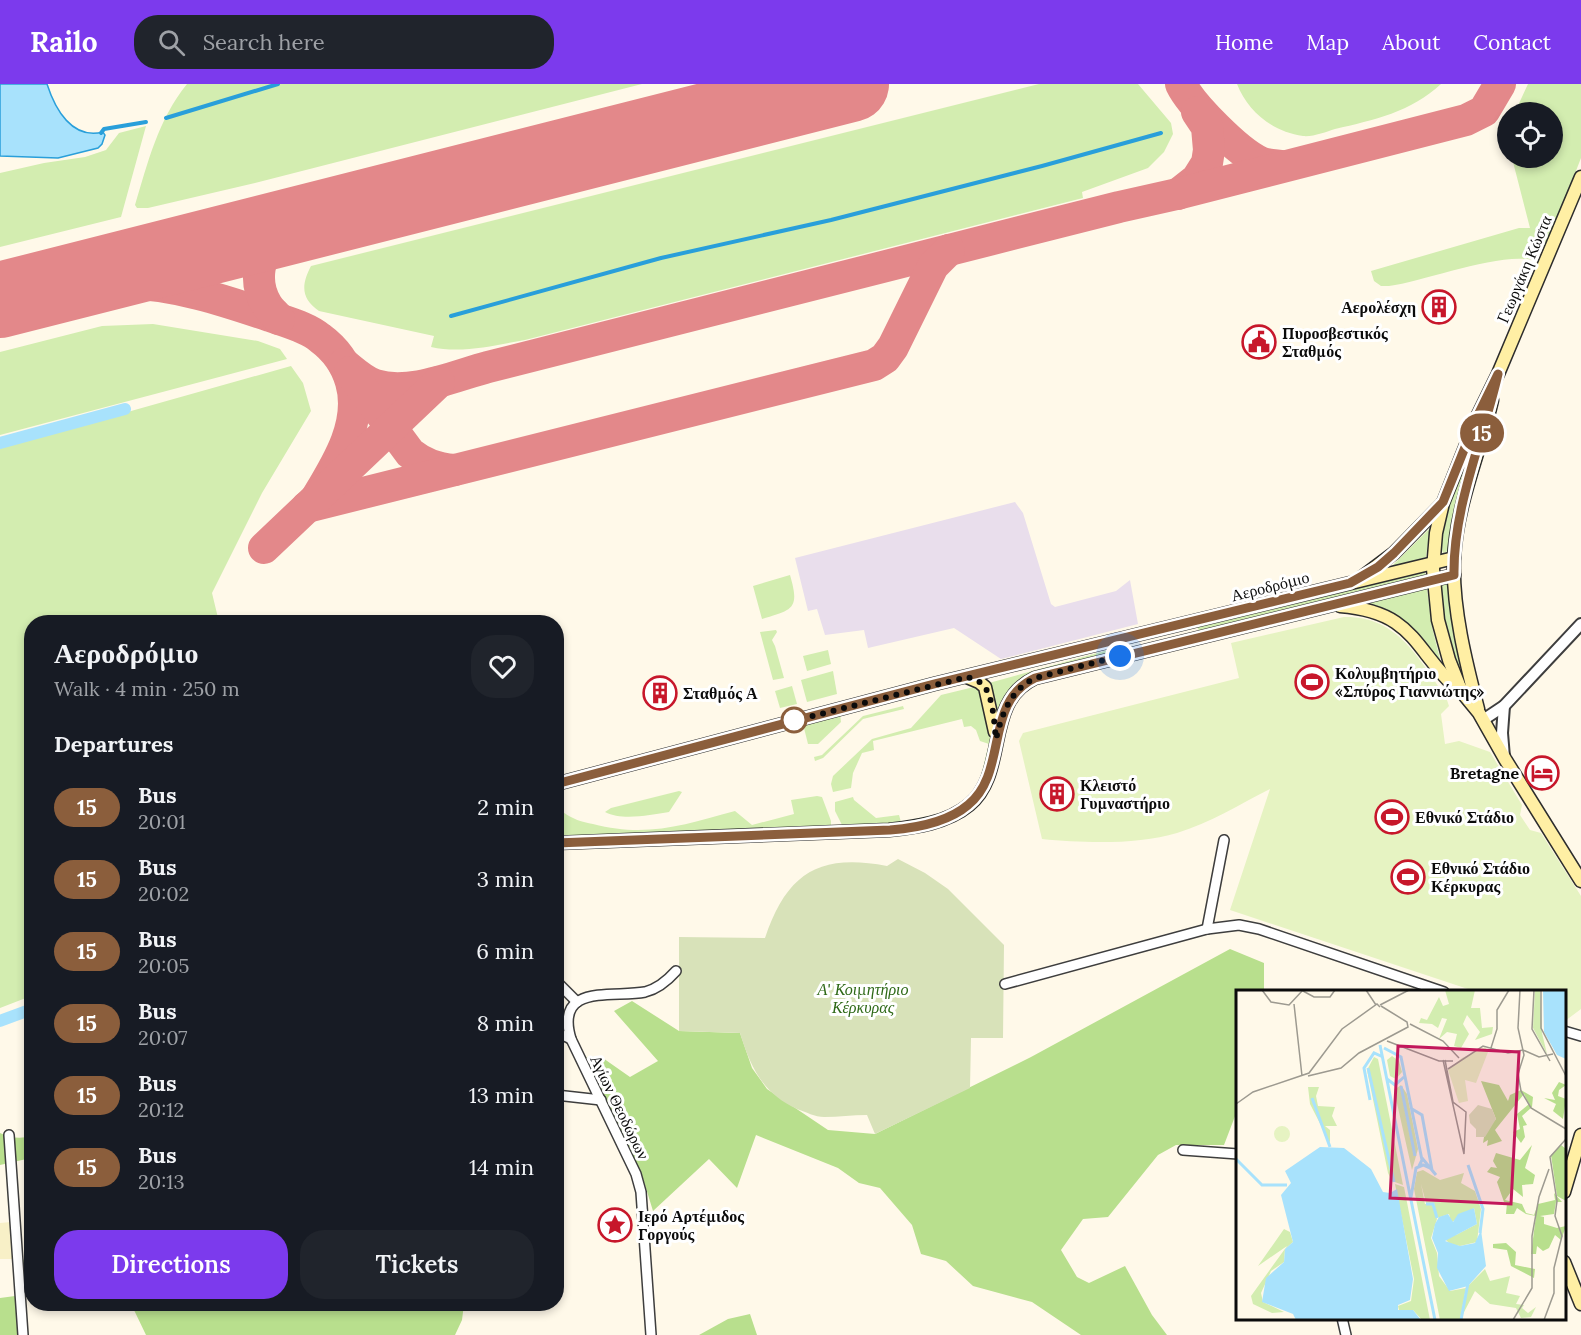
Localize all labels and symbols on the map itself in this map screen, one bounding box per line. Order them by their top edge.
street label: Γεωργάκη Κώστα [1492,212,1556,326]
building icon: Αερολέσχη [1421,289,1457,325]
place label: Αερολέσχη [1341,297,1416,317]
place label: Πυροσβεστικός Σταθμός [1282,323,1388,361]
public building icon: Πυροσβεστικός Σταθμός [1241,324,1277,360]
line badge: 15 [1455,414,1509,452]
street label: Αεροδρόμιο [1229,567,1311,605]
your location [1105,641,1135,671]
place label: Κολυμβητήριο «Σπύρος Γιαννιώτης» [1335,663,1484,701]
sports icon: Κολυμβητήριο «Σπύρος Γιαννιώτης» [1294,664,1330,700]
building icon: Σταθμός Α [642,675,678,711]
place label: Σταθμός Α [683,683,758,703]
unlabelled marker [781,707,807,733]
hotel icon: Bretagne [1524,755,1560,791]
place label: Bretagne [1450,763,1519,783]
place label: Κλειστό Γυμναστήριο [1080,775,1170,813]
building icon: Κλειστό Γυμναστήριο [1039,776,1075,812]
sports icon: Εθνικό Στάδιο [1374,799,1410,835]
place label: Εθνικό Στάδιο [1415,807,1514,827]
place label: Εθνικό Στάδιο Κέρκυρας [1431,858,1530,896]
sports icon: Εθνικό Στάδιο Κέρκυρας [1390,859,1426,895]
park label: Α' Κοιμητήριο Κέρκυρας [816,979,909,1017]
inset map [1236,990,1566,1320]
street label: Αγίων Θεοδώρων [586,1051,654,1163]
place label: Ιερό Αρτέμιδος Γοργούς [638,1206,744,1244]
place icon: Ιερό Αρτέμιδος Γοργούς [597,1207,633,1243]

